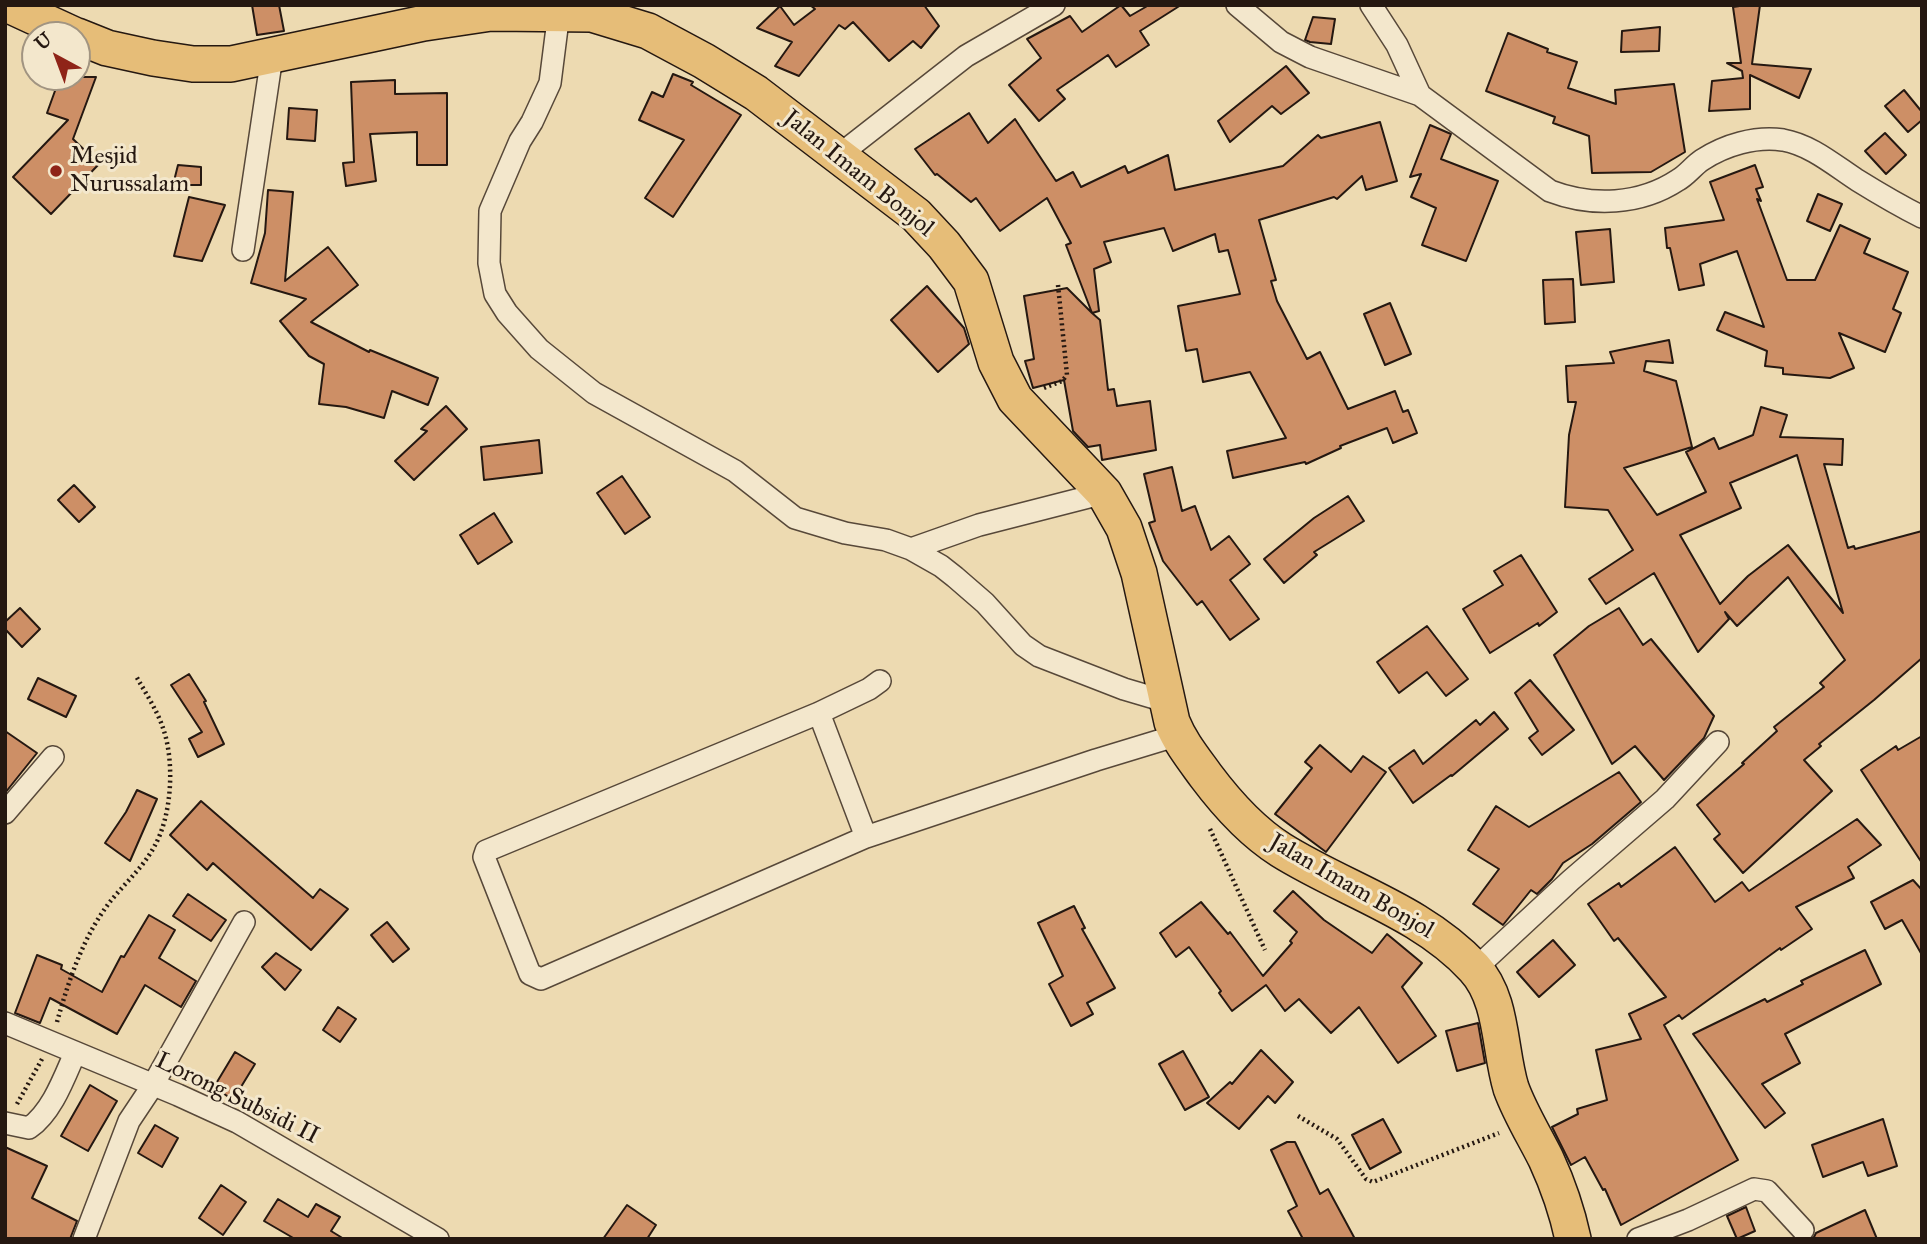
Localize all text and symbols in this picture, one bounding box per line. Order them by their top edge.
north arrow [21,21,91,91]
text: U [30,28,56,55]
street label: Jalan Imam Bonjol [777,104,939,244]
place label: Mesjid Nurussalam [70,143,189,199]
marker: Mesjid Nurussalam [48,163,64,179]
street label: Jalan Imam Bonjol [1263,828,1439,946]
street label: Lorong Subsidi II [151,1047,323,1151]

